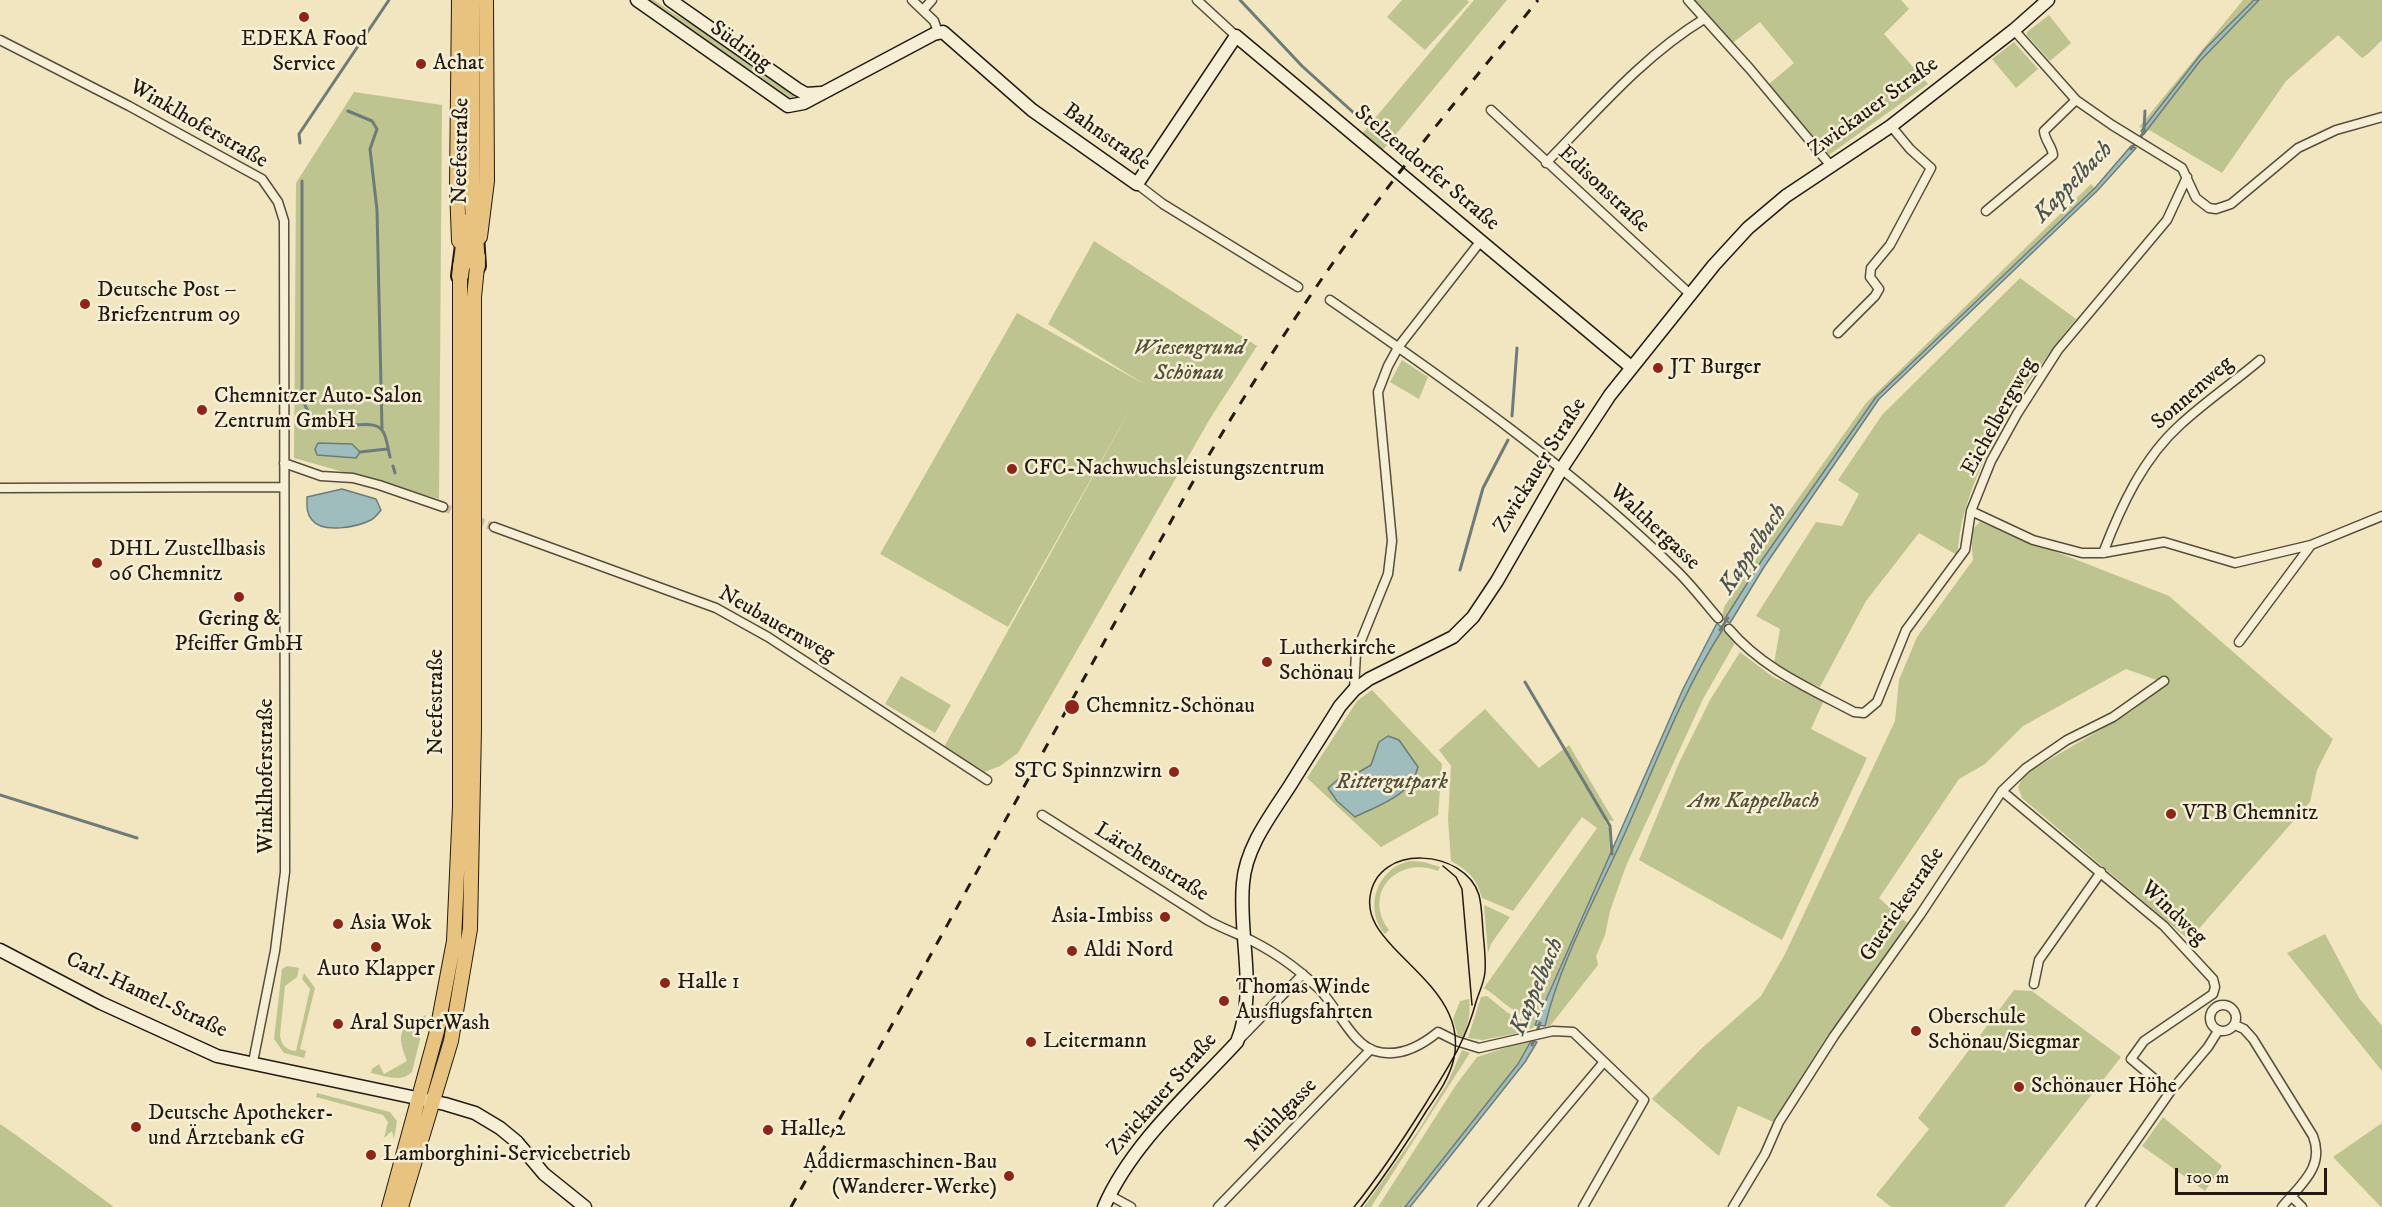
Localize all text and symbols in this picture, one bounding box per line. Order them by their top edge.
marker: EDEKA Food Service [297,10,311,24]
street label: Südring [704,16,776,78]
place label: EDEKA Food Service [241,27,367,78]
place label: Achat [433,51,484,77]
street label: Zwickauer Straße [1804,52,1944,164]
marker: Achat [414,57,428,71]
street label: Winklhoferstraße [124,75,272,175]
street label: Neefestraße [448,98,476,204]
street label: Bahnstraße [1057,98,1155,178]
street label: Stelzendorfer Straße [1348,101,1504,237]
water label: Kappelbach [2028,136,2120,230]
street label: Edisonstraße [1552,141,1654,239]
place label: Deutsche Post – Briefzentrum 09 [97,278,241,330]
marker: Deutsche Post – Briefzentrum 09 [78,297,92,311]
park label: Wiesengrund Schönau [1133,336,1245,388]
street label: Sonnenweg [2147,351,2239,437]
street label: Eichelbergweg [1957,354,2043,480]
place label: JT Burger [1670,355,1761,381]
marker: JT Burger [1651,361,1665,375]
place label: Chemnitzer Auto-Salon Zentrum GmbH [214,384,422,436]
street label: Zwickauer Straße [1489,394,1593,538]
marker: Chemnitzer Auto-Salon Zentrum GmbH [195,403,209,417]
place label: CFC-Nachwuchsleistungszentrum [1024,456,1325,482]
marker: CFC-Nachwuchsleistungszentrum [1005,462,1019,476]
street label: Walthergasse [1603,479,1705,577]
water label: Kappelbach [1713,499,1795,601]
place label: DHL Zustellbasis 06 Chemnitz [109,537,266,588]
marker: DHL Zustellbasis 06 Chemnitz [90,556,104,570]
street label: Neubauernweg [713,581,839,669]
marker: Gering & Pfeiffer GmbH [232,590,246,604]
place label: Gering & Pfeiffer GmbH [174,607,304,658]
place label: Lutherkirche Schönau [1279,636,1396,688]
street label: Neefestraße [424,649,450,755]
marker: Lutherkirche Schönau [1260,655,1274,669]
place label: Chemnitz-Schönau [1086,694,1255,720]
street label: Winklhoferstraße [254,698,280,854]
marker: Chemnitz-Schönau [1063,698,1081,716]
place label: STC Spinnzwirn [1014,759,1162,785]
marker: STC Spinnzwirn [1167,765,1181,779]
park label: Rittergutpark [1336,770,1448,796]
park label: Am Kappelbach [1689,789,1819,815]
place label: VTB Chemnitz [2183,801,2318,827]
marker: VTB Chemnitz [2164,807,2178,821]
street label: Lärchenstraße [1089,818,1213,908]
street label: Guerickestraße [1855,843,1951,967]
street label: Windweg [2134,876,2212,952]
place label: Asia-Imbiss [1052,904,1153,930]
marker: Asia-Imbiss [1158,910,1172,924]
place label: Asia Wok [350,911,432,937]
marker: Asia Wok [331,917,345,931]
water label: Kappelbach [1505,934,1571,1040]
place label: Aldi Nord [1084,938,1173,964]
marker: Auto Klapper [369,940,383,954]
marker: Aldi Nord [1065,944,1079,958]
street label: Carl-Hamel-Straße [61,947,231,1045]
place label: Auto Klapper [317,957,435,983]
place label: Halle 1 [677,970,740,996]
place label: Thomas Winde Ausflugsfahrten [1236,975,1373,1026]
marker: Halle 1 [658,976,672,990]
marker: Thomas Winde Ausflugsfahrten [1217,994,1231,1008]
place label: Oberschule Schönau/Siegmar [1928,1005,2080,1056]
place label: Aral SuperWash [350,1011,490,1037]
marker: Aral SuperWash [331,1017,345,1031]
marker: Oberschule Schönau/Siegmar [1909,1024,1923,1038]
street label: Zwickauer Straße [1102,1028,1224,1162]
place label: Leitermann [1043,1029,1147,1055]
marker: Leitermann [1024,1035,1038,1049]
street label: Mühlgasse [1240,1074,1324,1158]
place label: Schönauer Höhe [2031,1074,2177,1100]
marker: Schönauer Höhe [2012,1080,2026,1094]
place label: Deutsche Apotheker- und Ärztebank eG [148,1101,334,1152]
place label: Halle 2 [780,1117,846,1143]
marker: Deutsche Apotheker- und Ärztebank eG [129,1120,143,1134]
marker: Halle 2 [761,1123,775,1137]
place label: Lamborghini-Servicebetrieb [383,1142,631,1168]
marker: Lamborghini-Servicebetrieb [364,1148,378,1162]
place label: Addiermaschinen-Bau (Wanderer-Werke) [803,1150,997,1202]
scale bar [2178,1156,2330,1194]
text: 100 m [2186,1167,2229,1189]
marker: Addiermaschinen-Bau (Wanderer-Werke) [1002,1169,1016,1183]

